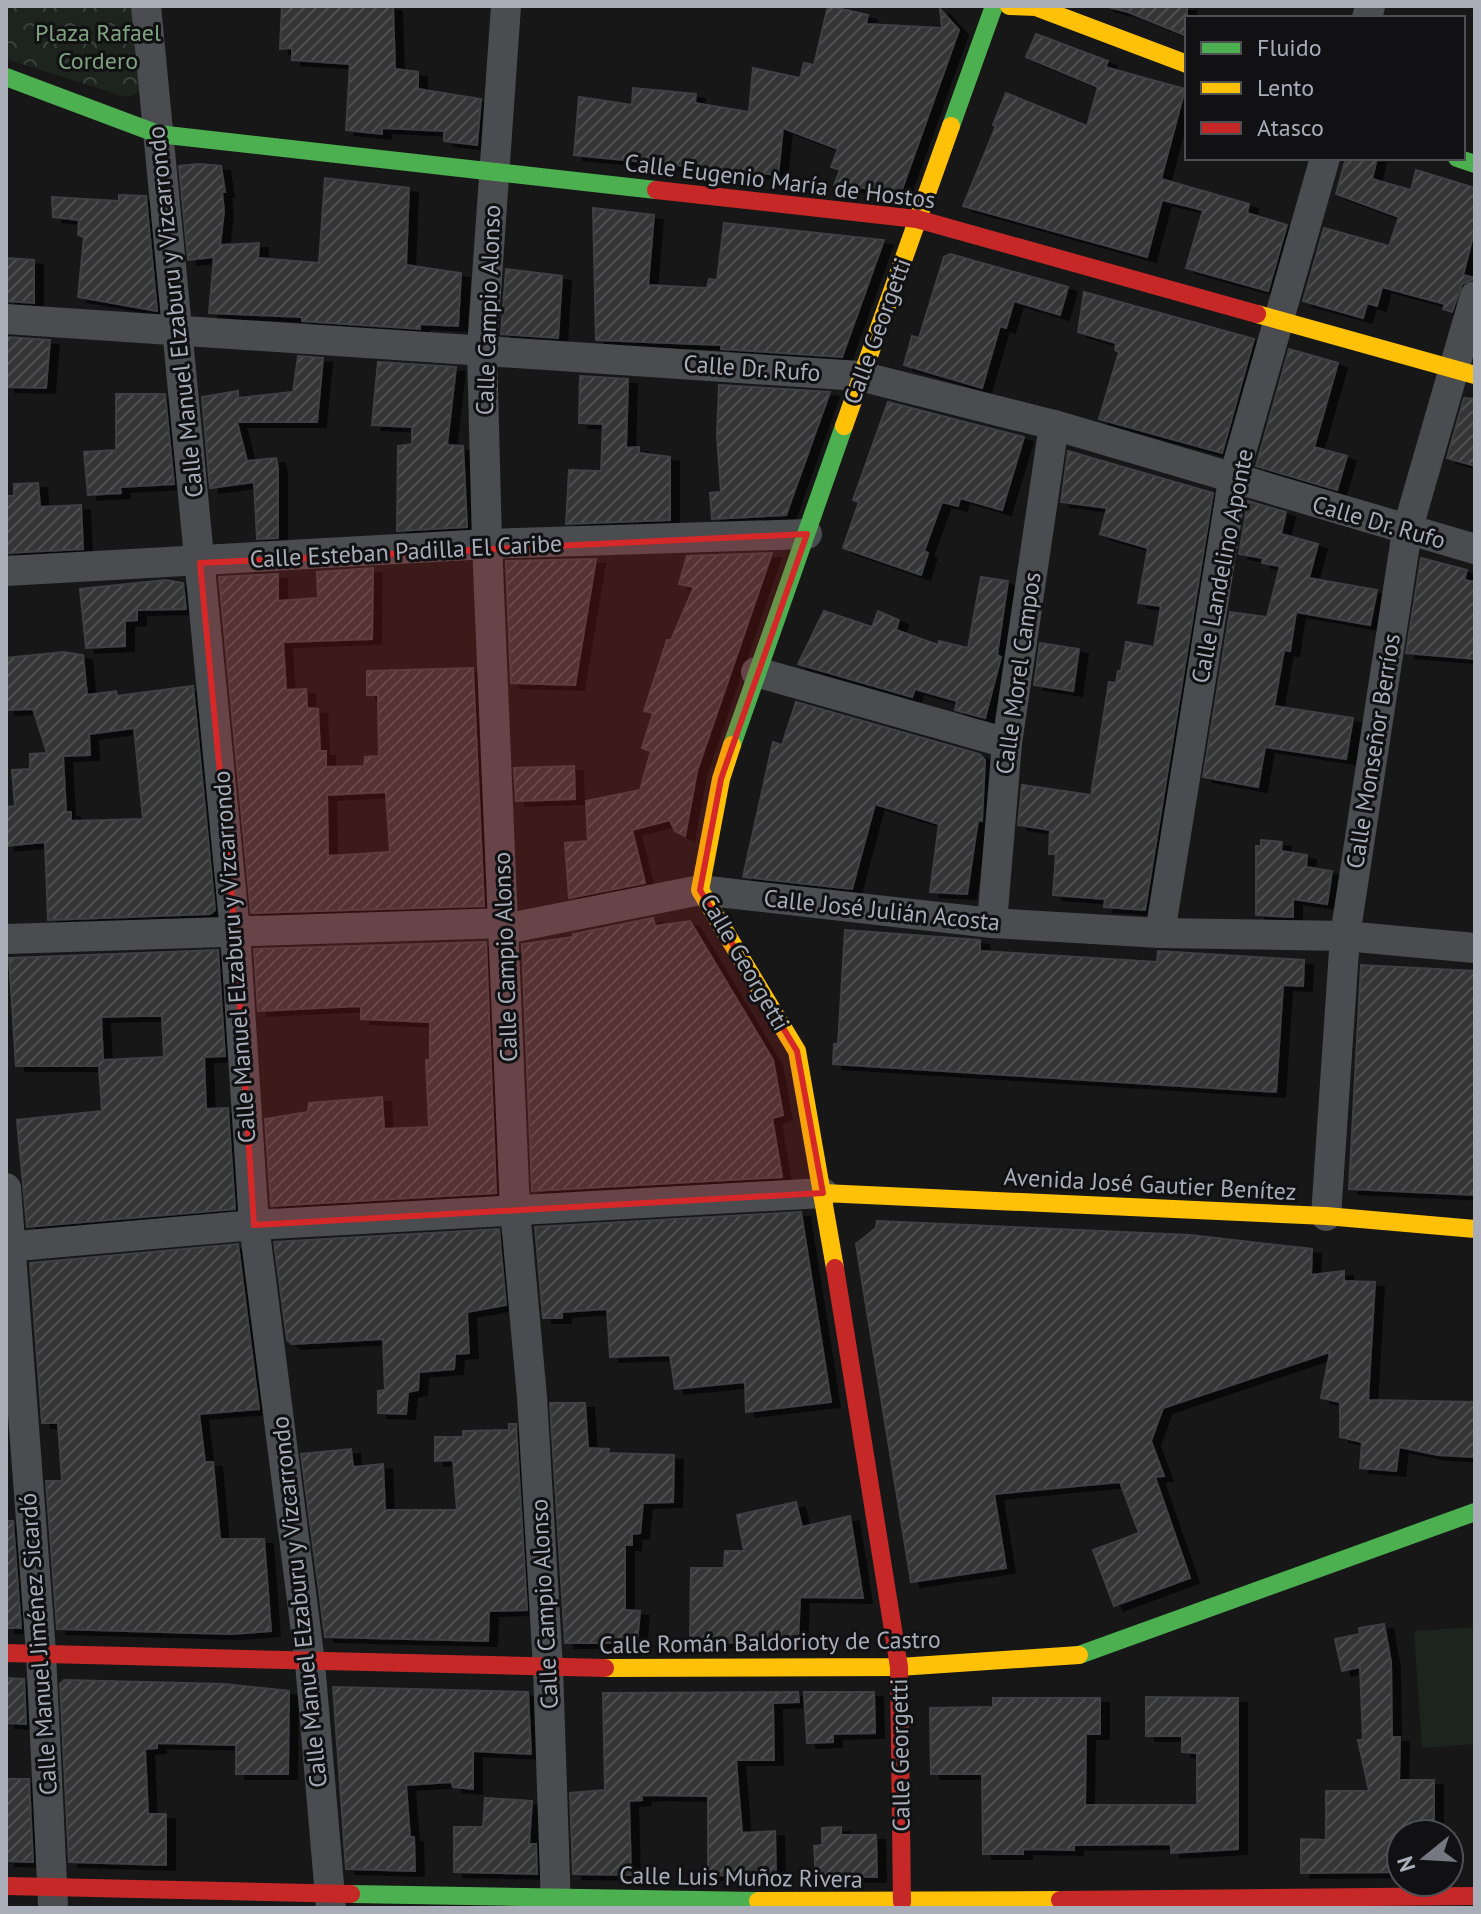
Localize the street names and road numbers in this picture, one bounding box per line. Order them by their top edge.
street label: Calle Manuel Elzaburu y Vizcarrondo [140,125,210,499]
street label: Calle Eugenio María de Hostos [623,147,937,215]
street label: Calle Campio Alonso [469,204,507,416]
street label: Calle Georgetti [836,254,918,408]
street label: Calle Dr. Rufo [683,348,821,388]
street label: Calle Landelino Aponte [1184,446,1260,686]
street label: Calle Dr. Rufo [1309,488,1449,556]
street label: Calle Esteban Padilla El Caribe [249,527,563,575]
street label: Calle Morel Campos [988,570,1048,776]
street label: Calle Monseñor Berríos [1339,631,1407,871]
street label: Calle Manuel Elzaburu y Vizcarrondo [206,770,262,1144]
street label: Calle Campio Alonso [486,851,524,1063]
street label: Calle José Julián Acosta [762,882,1002,938]
street label: Calle Georgetti [693,888,797,1036]
street label: Avenida José Gautier Benítez [1003,1161,1297,1207]
street label: Calle Manuel Elzaburu y Vizcarrondo [264,1415,334,1789]
street label: Calle Manuel Jiménez Sicardó [12,1492,64,1796]
street label: Calle Campio Alonso [523,1498,565,1710]
street label: Calle Román Baldorioty de Castro [599,1624,941,1660]
street label: Calle Georgetti [883,1678,917,1832]
street label: Calle Luis Muñoz Rivera [619,1859,863,1895]

